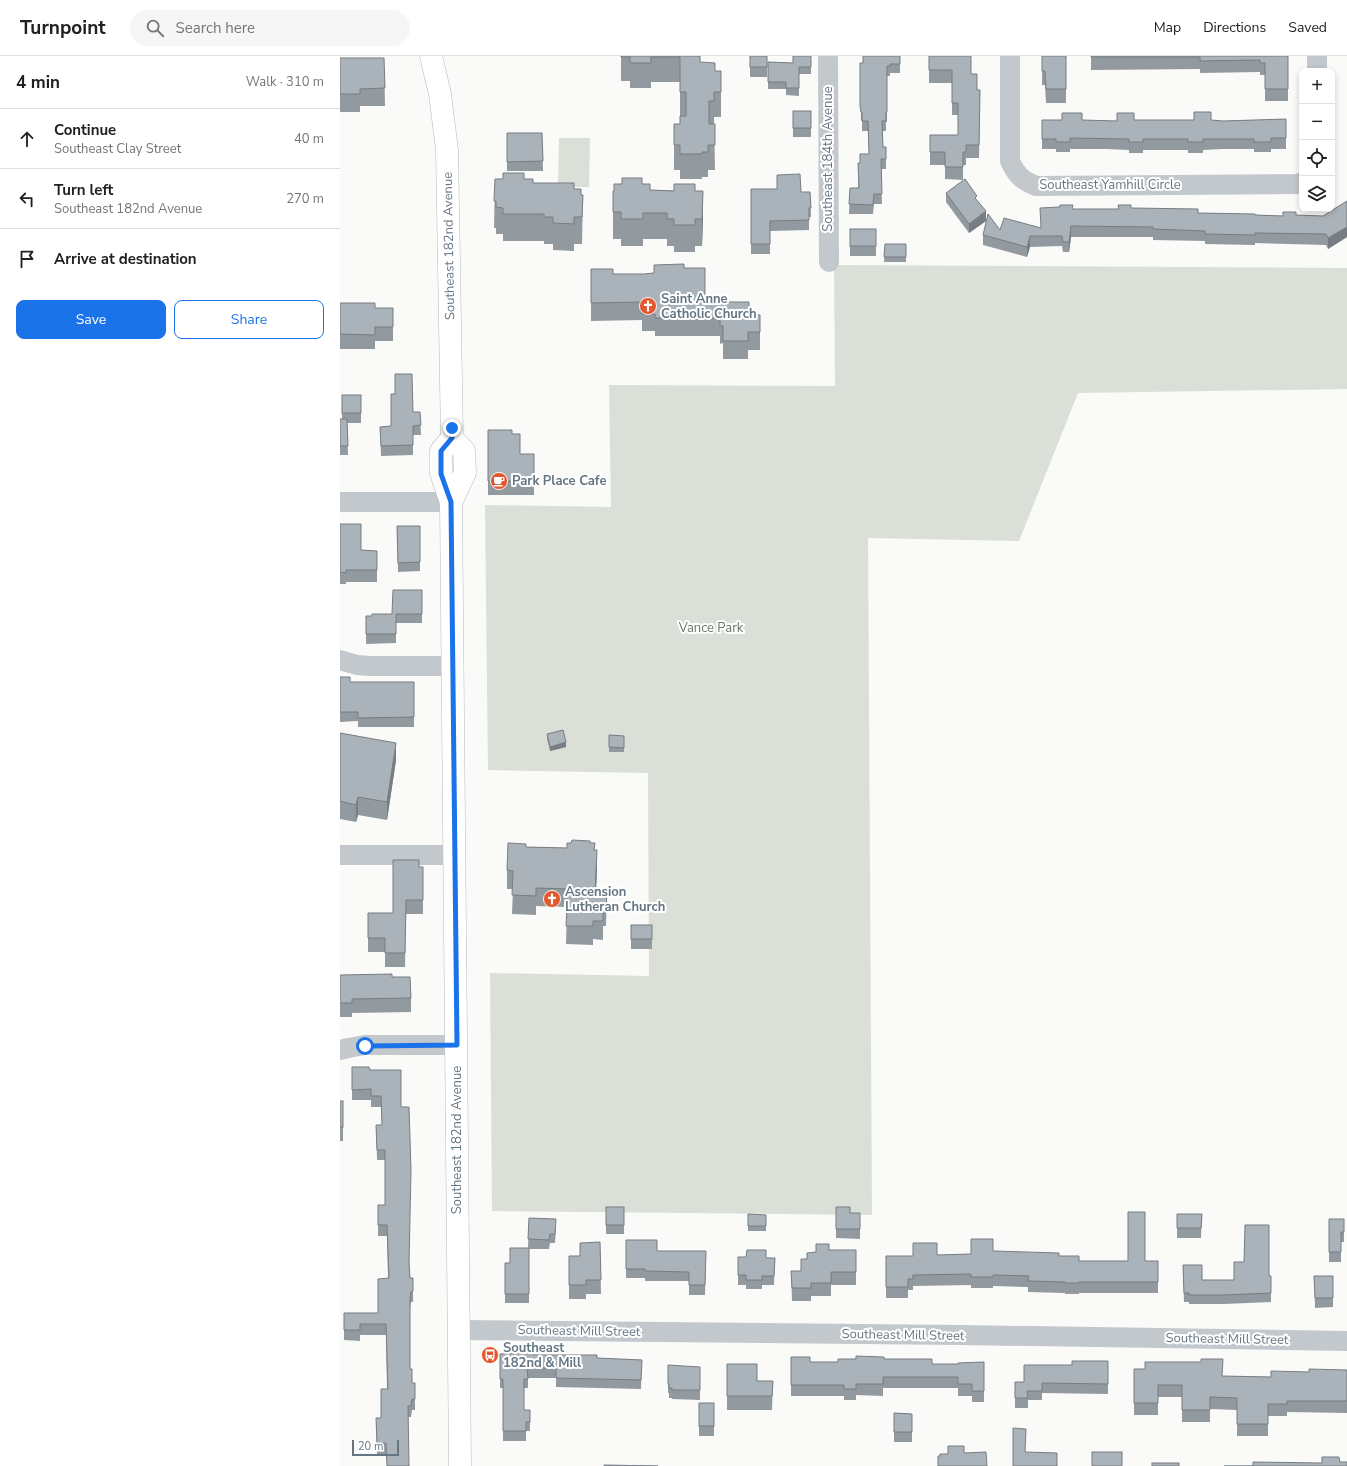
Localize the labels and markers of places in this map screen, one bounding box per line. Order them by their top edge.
place label: Saint Anne Catholic Church [661,290,757,323]
church icon: Saint Anne Catholic Church [638,296,658,316]
cafe icon: Park Place Cafe [489,471,509,491]
place label: Park Place Cafe [512,472,606,490]
place label: Ascension Lutheran Church [565,883,665,916]
church icon: Ascension Lutheran Church [542,889,562,909]
place label: Southeast 182nd & Mill [503,1339,582,1372]
bus stop icon: Southeast 182nd & Mill [480,1345,500,1365]

